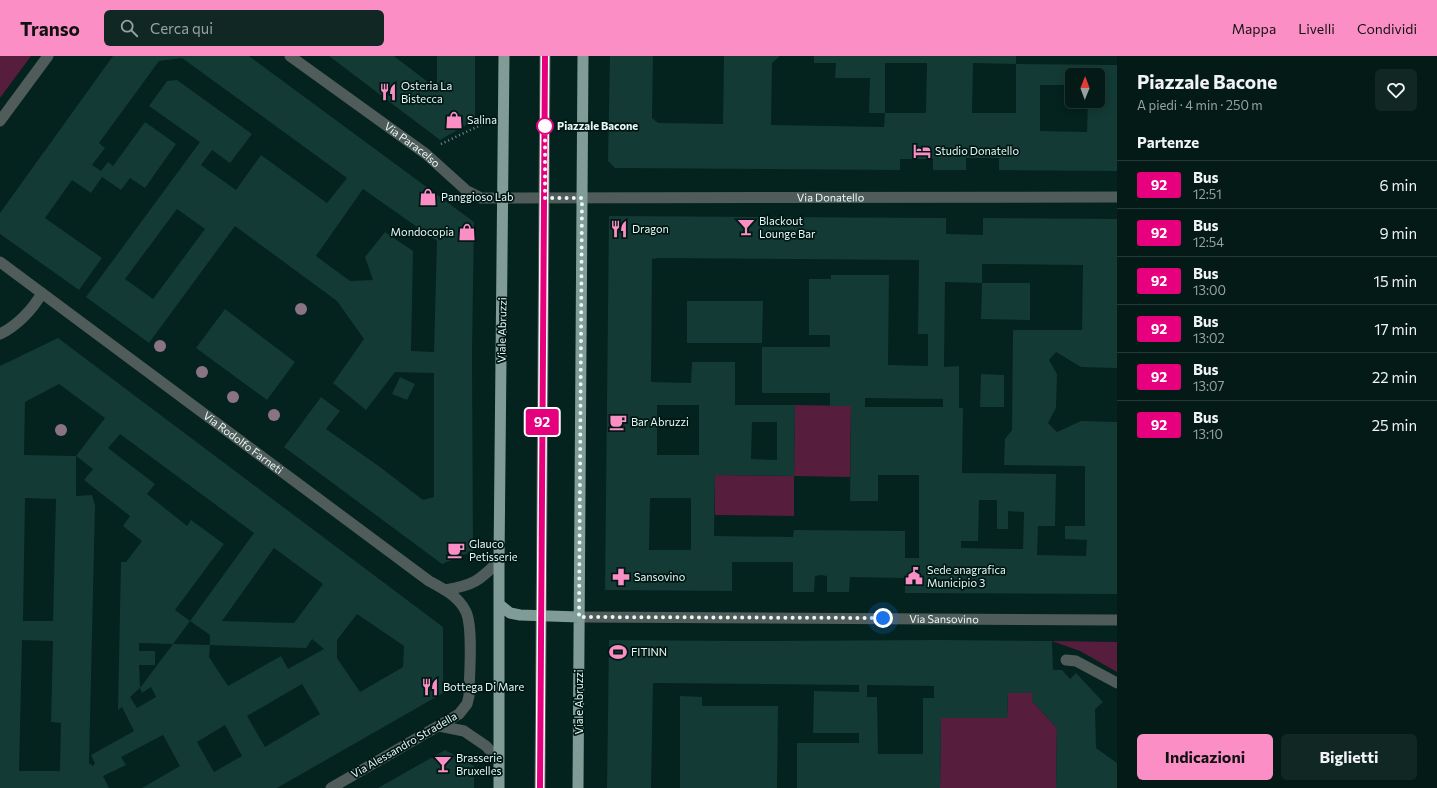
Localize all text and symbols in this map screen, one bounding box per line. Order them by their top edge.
search box [104,10,384,46]
text: Transo [20,17,80,40]
icon: search [118,17,140,39]
text: Cerca qui [150,19,213,37]
text: Mappa [1232,20,1276,37]
text: Livelli [1298,20,1335,37]
text: Condividi [1357,20,1417,37]
north arrow [1065,68,1105,108]
map controls [1065,68,1105,108]
button: heart [1375,69,1417,111]
text: Piazzale Bacone [1137,70,1277,93]
place label: Osteria La Bistecca [401,79,452,105]
restaurant icon: Osteria La Bistecca [378,82,398,102]
text: A piedi · 4 min · 250 m [1137,97,1263,113]
shop icon: Salina [444,110,464,130]
place label: Salina [467,113,497,126]
marker: Piazzale Bacone [536,117,554,135]
street label: Via Paracelso [382,119,443,170]
place label: Piazzale Bacone [557,119,638,132]
text: Partenze [1137,133,1199,151]
hotel icon: Studio Donatello [912,141,932,161]
place label: Studio Donatello [935,144,1019,157]
text: Bus [1193,168,1218,186]
text: 92 [1151,176,1167,193]
text: 6 min [1379,176,1417,194]
text: 12:51 [1193,186,1222,202]
shop icon: Panggioso Lab [418,187,438,207]
place label: Panggioso Lab [441,190,513,203]
street label: Via Donatello [797,190,865,204]
place label: Blackout Lounge Bar [759,214,816,240]
text: Bus [1193,216,1218,234]
bar icon: Blackout Lounge Bar [736,217,756,237]
restaurant icon: Dragon [609,219,629,239]
shop icon: Mondocopia [457,222,477,242]
place label: Dragon [632,222,669,235]
text: 92 [1151,224,1167,241]
text: 9 min [1379,224,1417,242]
place label: Mondocopia [391,225,454,238]
text: 12:54 [1193,234,1224,250]
text: Bus [1193,264,1218,282]
text: 92 [1151,272,1167,289]
text: 15 min [1374,272,1417,290]
text: 13:00 [1193,282,1226,298]
street label: Viale Abruzzi [494,297,509,363]
text: Bus [1193,312,1218,330]
text: 92 [1151,320,1167,337]
text: 17 min [1374,320,1417,338]
text: 13:02 [1193,330,1225,346]
text: Bus [1193,360,1218,378]
text: 92 [1151,368,1167,385]
text: 22 min [1372,368,1417,386]
text: 13:07 [1193,378,1224,394]
text: Bus [1193,408,1218,426]
street label: Via Rodolfo Farneti [201,409,286,476]
line badge: 92 [524,409,560,435]
cafe icon: Bar Abruzzi [608,412,628,432]
text: 92 [534,413,550,430]
place label: Bar Abruzzi [631,415,689,428]
text: 92 [1151,416,1167,433]
text: 25 min [1372,416,1417,434]
text: 13:10 [1193,426,1223,442]
place label: Glauco Petisserie [469,537,518,563]
cafe icon: Glauco Petisserie [446,540,466,560]
place label: Sede anagrafica Municipio 3 [927,563,1006,589]
public building icon: Sede anagrafica Municipio 3 [904,566,924,586]
pharmacy icon: Sansovino [611,567,631,587]
place label: Sansovino [634,570,686,583]
your location [873,608,893,628]
street label: Via Sansovino [909,612,979,625]
sports icon: FITINN [608,642,628,662]
place label: FITINN [631,645,667,658]
street label: Viale Abruzzi [572,669,585,735]
restaurant icon: Bottega Di Mare [420,677,440,697]
place label: Bottega Di Mare [443,680,524,693]
street label: Via Alessandro Stradella [348,709,459,780]
button: Indicazioni [1137,734,1273,780]
button: Biglietti [1281,734,1417,780]
place label: Brasserie Bruxelles [456,751,502,777]
bar icon: Brasserie Bruxelles [433,754,453,774]

